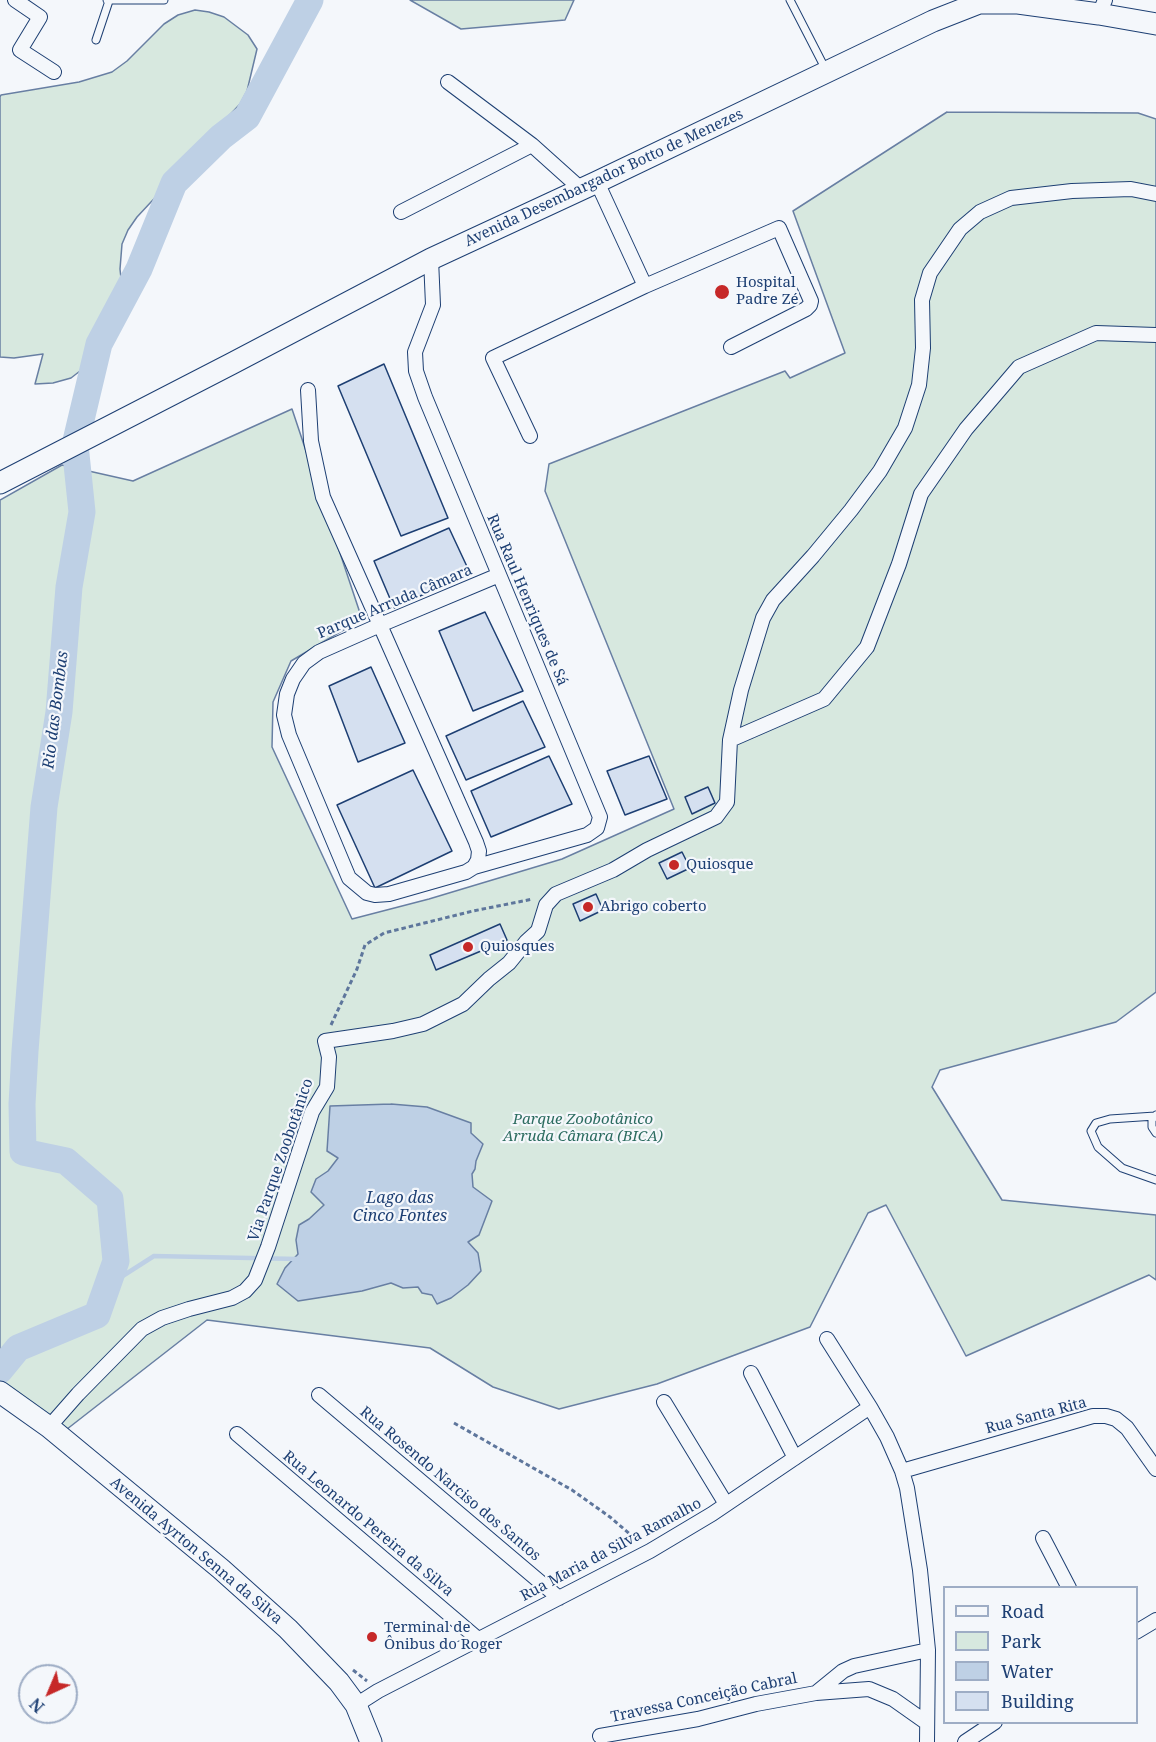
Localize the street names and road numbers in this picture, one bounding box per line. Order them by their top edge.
street label: Avenida Desembargador Botto de Menezes [462,105,746,251]
street label: Rua Raul Henriques de Sá [483,511,571,689]
street label: Parque Arruda Câmara [315,561,475,643]
street label: Via Parque Zoobotânico [245,1076,317,1244]
street label: Rua Santa Rita [983,1394,1089,1438]
street label: Rua Rosendo Narciso dos Santos [356,1403,544,1565]
street label: Rua Leonardo Pereira da Silva [279,1447,457,1601]
street label: Avenida Ayrton Senna da Silva [106,1474,286,1628]
street label: Rua Maria da Silva Ramalho [517,1495,705,1605]
street label: Travessa Conceição Cabral [609,1669,799,1727]

